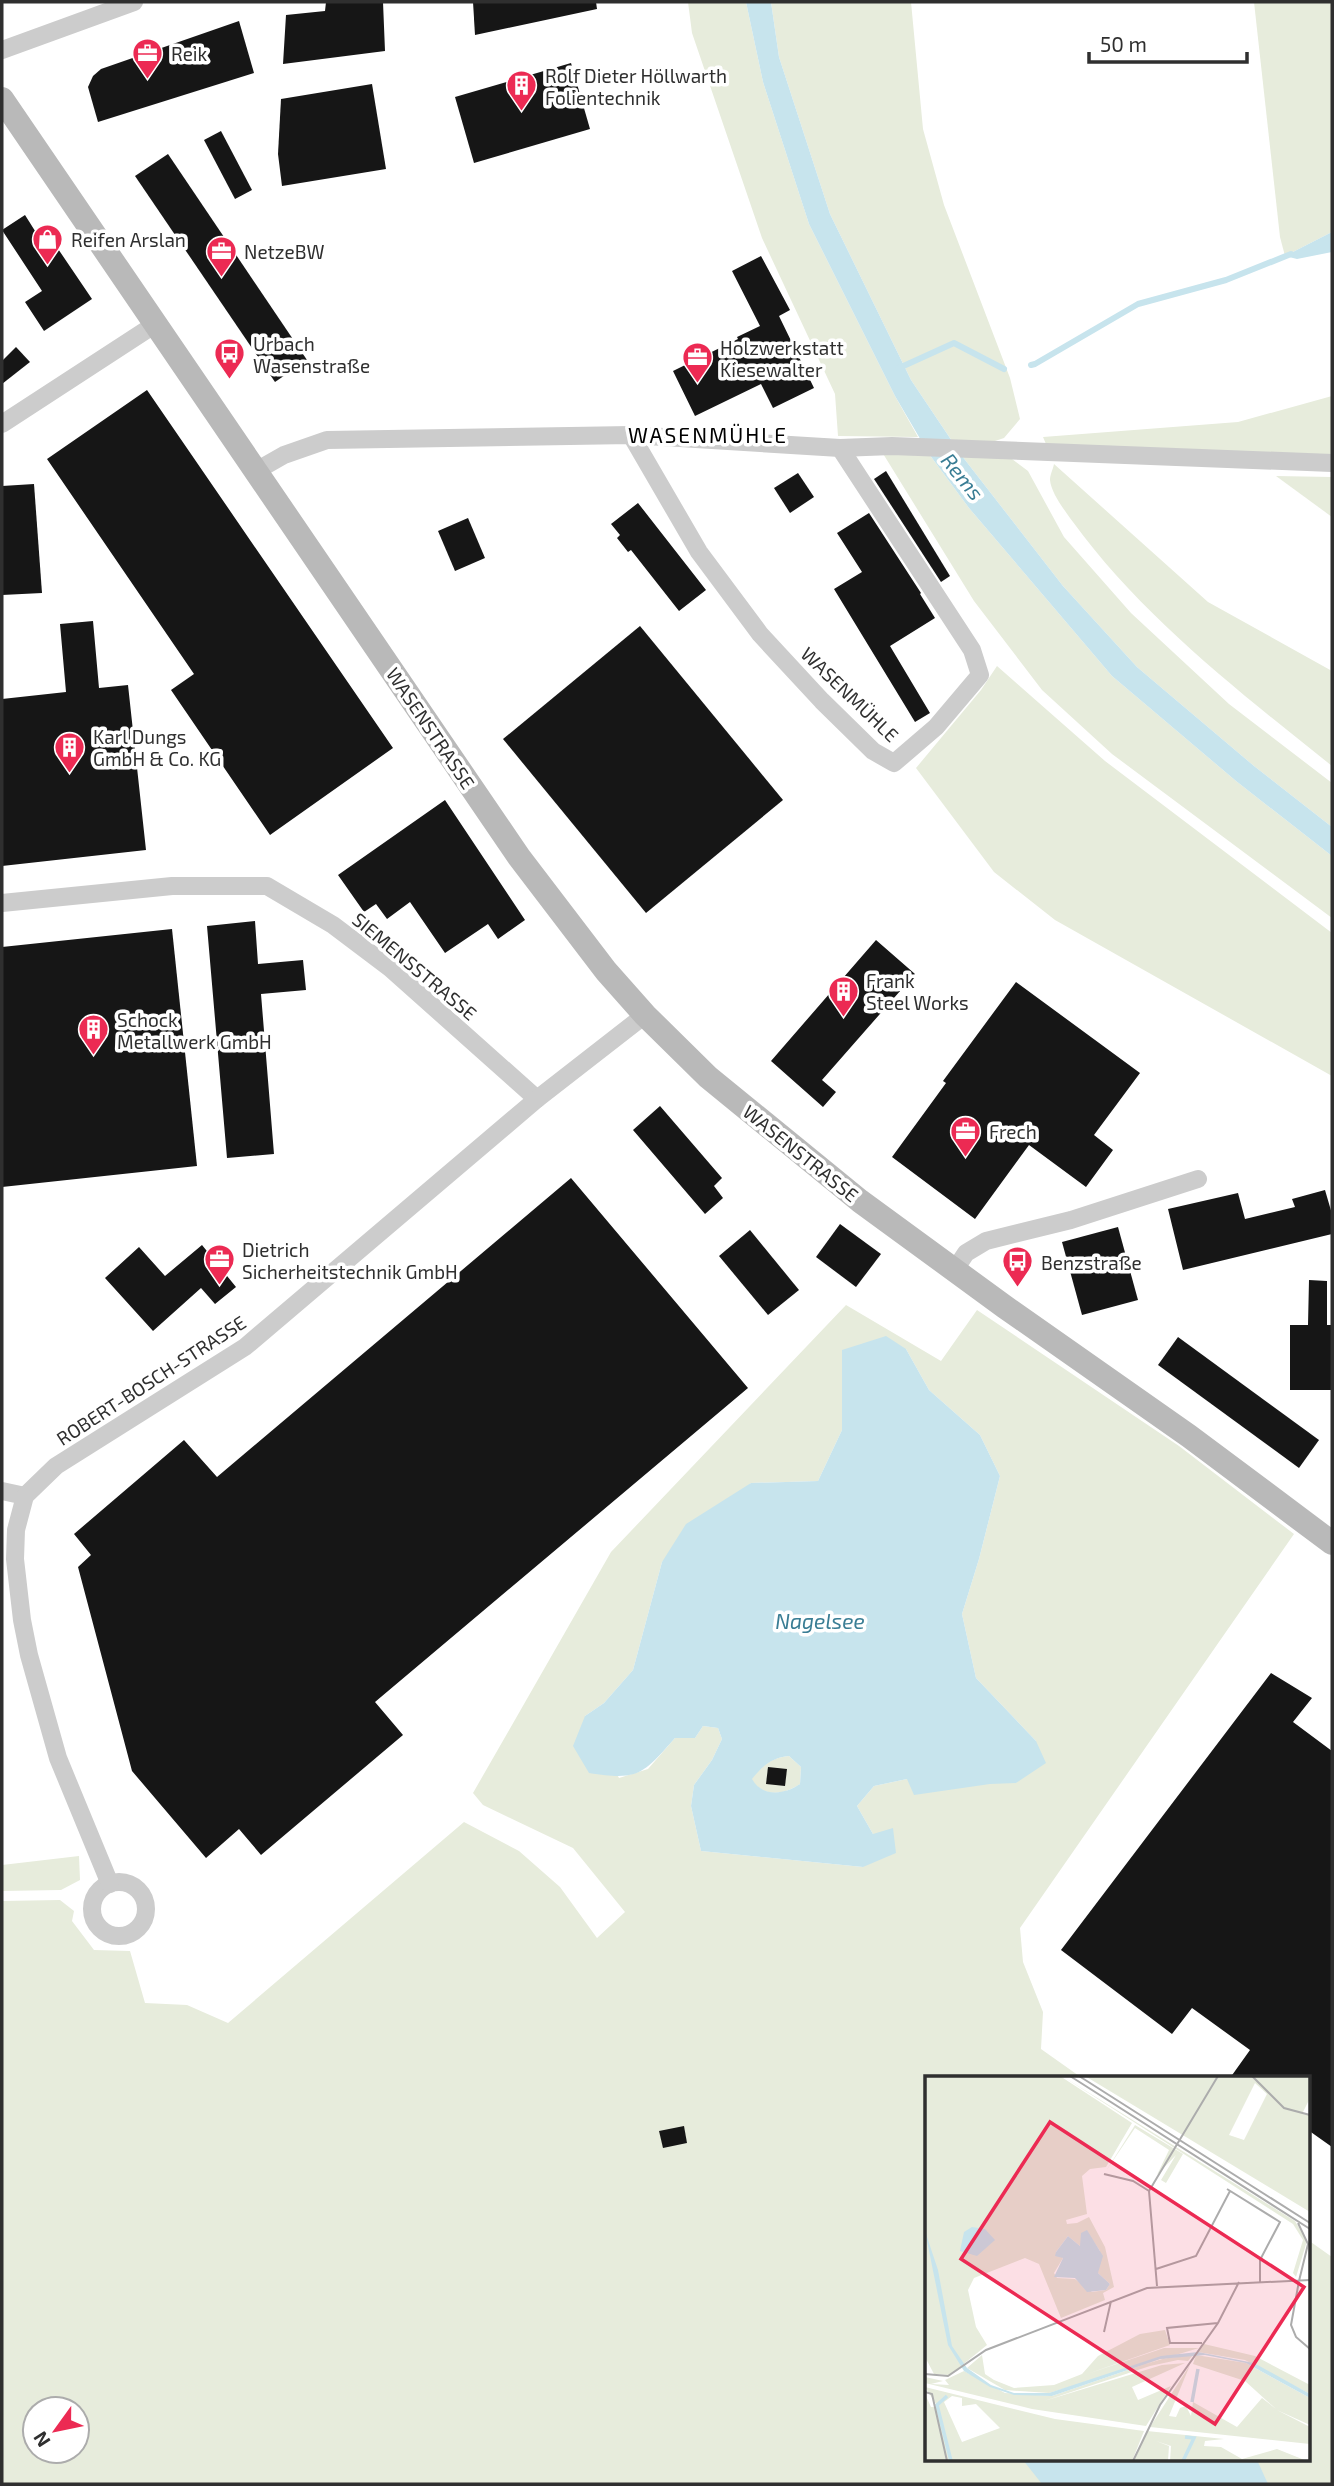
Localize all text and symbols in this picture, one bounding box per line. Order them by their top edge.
scale bar [1089,21,1246,65]
text: 50 m [1100,31,1147,56]
office icon: Reik [131,36,165,80]
place label: Reik [171,42,208,65]
place label: Rolf Dieter Höllwarth Folientechnik [545,64,727,109]
building icon: Rolf Dieter Höllwarth Folientechnik [505,69,539,113]
shop icon: Reifen Arslan [31,222,65,266]
place label: Reifen Arslan [71,228,186,251]
office icon: NetzeBW [204,234,238,278]
place label: NetzeBW [244,240,325,263]
place label: Urbach Wasenstraße [253,332,370,377]
place label: Holzwerkstatt Kiesewalter [720,336,844,381]
bus stop icon: Urbach Wasenstraße [213,337,247,381]
office icon: Holzwerkstatt Kiesewalter [680,341,714,385]
district label: WASENMÜHLE [628,422,788,447]
water label: Rems [937,448,989,504]
street label: WASENMÜHLE [797,642,903,746]
street label: WASENSTRASSE [382,663,480,793]
place label: Karl Dungs GmbH & Co. KG [93,725,221,770]
building icon: Karl Dungs GmbH & Co. KG [53,730,87,774]
street label: SIEMENSSTRASSE [348,907,482,1025]
place label: Frank Steel Works [866,969,969,1014]
building icon: Frank Steel Works [826,974,860,1018]
place label: Schock Metallwerk GmbH [117,1008,272,1053]
building icon: Schock Metallwerk GmbH [77,1013,111,1057]
street label: WASENSTRASSE [739,1100,863,1206]
office icon: Frech [949,1114,983,1158]
place label: Frech [989,1120,1037,1143]
place label: Dietrich Sicherheitstechnik GmbH [242,1238,458,1283]
office icon: Dietrich Sicherheitstechnik GmbH [202,1243,236,1287]
bus stop icon: Benzstraße [1001,1245,1035,1289]
place label: Benzstraße [1041,1251,1142,1274]
street label: ROBERT-BOSCH-STRASSE [52,1310,250,1450]
water label: Nagelsee [775,1608,865,1633]
inset map [925,2076,1310,2462]
north arrow [21,2395,91,2465]
text: N [28,2428,55,2452]

